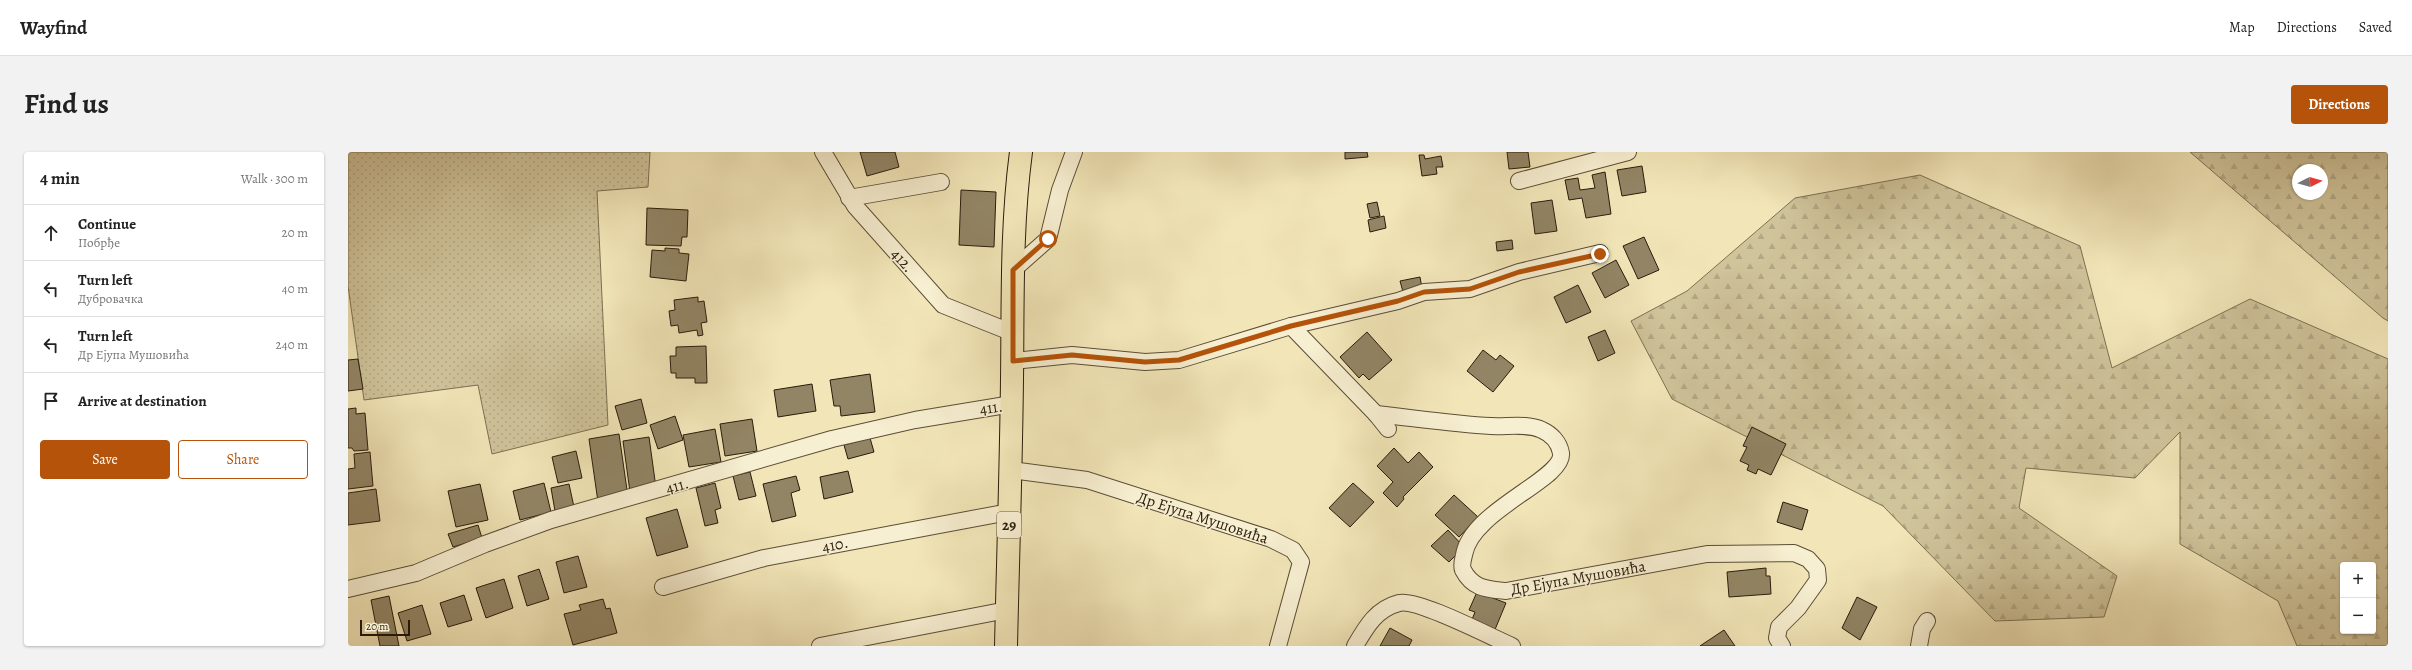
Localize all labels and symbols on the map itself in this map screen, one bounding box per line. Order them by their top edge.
north arrow [2292,164,2328,200]
route start [1039,230,1057,248]
street label: 412. [886,244,919,277]
route end [1591,245,1609,263]
street label: 411. [978,395,1004,421]
street label: 411. [663,472,691,500]
street label: Др Ејупа Мушовића [1134,486,1272,550]
road number: 29 [997,512,1021,538]
street label: 410. [820,532,850,558]
street label: Др Ејупа Мушовића [1509,555,1648,601]
scale bar [360,618,410,637]

